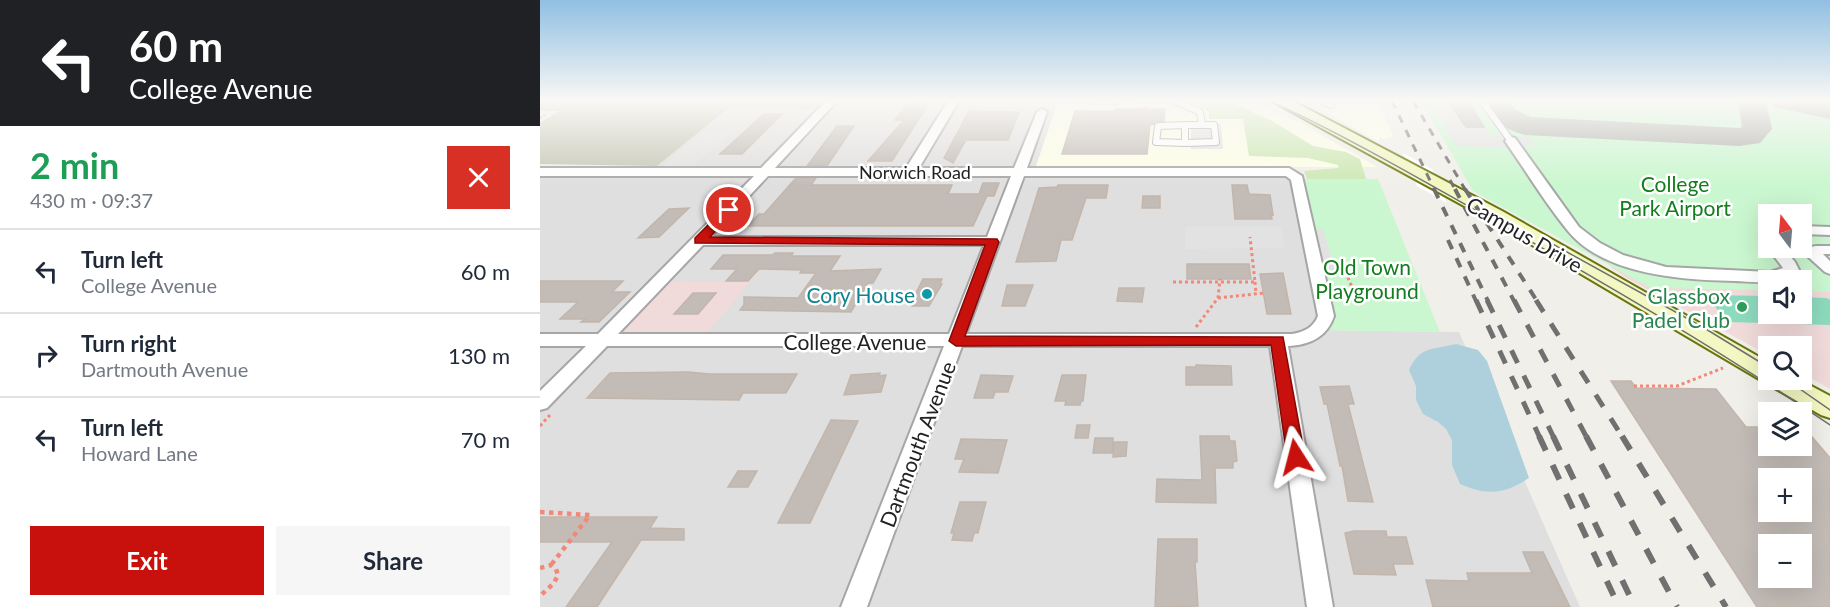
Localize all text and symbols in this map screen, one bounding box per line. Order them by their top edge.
text: 60 m [129,21,223,71]
icon: left [30,24,108,102]
text: College Avenue [129,72,313,105]
text: 2 min [30,143,119,187]
button: close [447,146,510,209]
street label: Norwich Road [859,161,971,183]
park label: College Park Airport [1619,171,1731,220]
pin [703,184,754,235]
text: 430 m · 09:37 [30,188,153,212]
street label: Campus Drive [1463,191,1587,277]
icon: arrive [712,193,745,226]
north arrow [1758,204,1812,258]
map controls [1758,204,1812,588]
text: Turn left [81,246,163,273]
park label: Old Town Playground [1315,254,1419,303]
icon: left [30,255,63,288]
text: 60 m [461,258,510,285]
button: sound [1758,270,1812,324]
text: College Avenue [81,273,217,297]
place label: Cory House [806,282,915,307]
place label: Glassbox Padel Club [1632,283,1731,332]
marker: Cory House [920,287,934,301]
marker: Glassbox Padel Club [1735,300,1749,314]
street label: College Avenue [784,329,926,354]
text: Turn right [81,330,176,357]
button: search [1758,336,1812,390]
icon: right [30,339,63,372]
text: 130 m [448,342,510,369]
text: Dartmouth Avenue [81,357,248,381]
street label: Dartmouth Avenue [874,358,960,530]
button: layers [1758,402,1812,456]
text: Turn left [81,414,163,441]
icon: left [30,423,63,456]
position arrow [1264,425,1328,489]
text: 70 m [461,426,510,453]
text: Howard Lane [81,441,198,465]
button: + [1758,468,1812,522]
button: Exit [30,526,264,595]
button: Share [276,526,510,595]
button: − [1758,534,1812,588]

